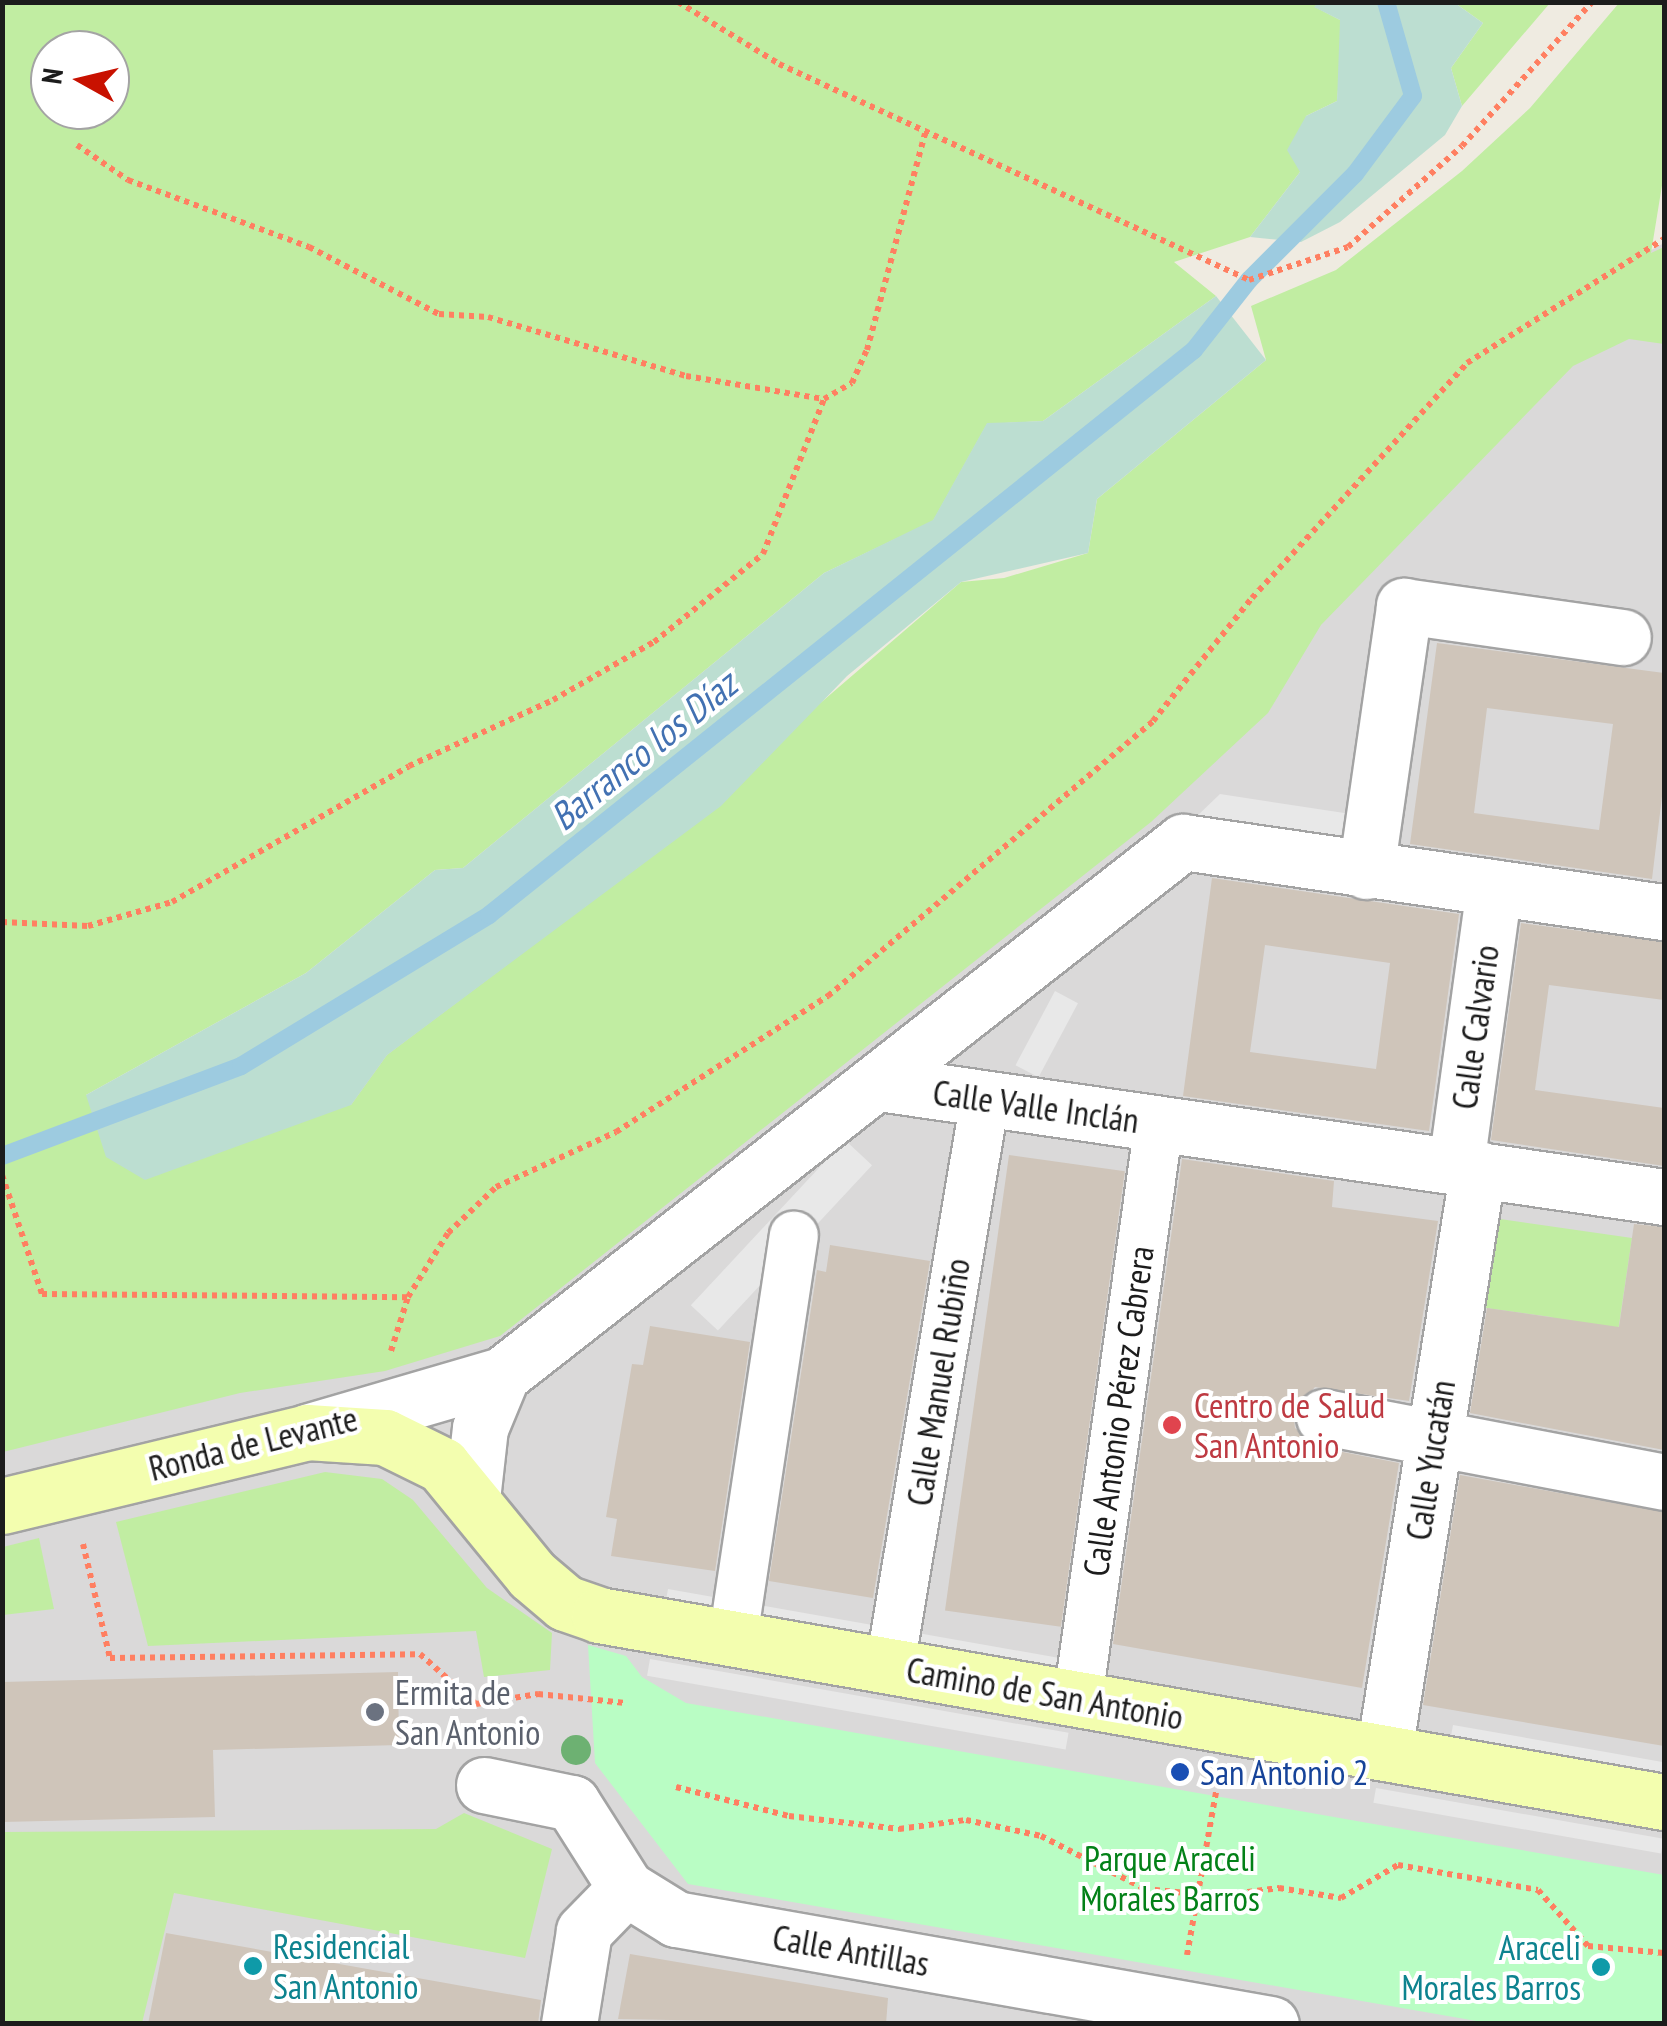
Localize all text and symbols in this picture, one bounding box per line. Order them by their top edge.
north arrow [30,30,130,130]
text: N [32,66,71,86]
water label: Barranco los Díaz [541,661,745,839]
street label: Calle Calvario [1443,942,1507,1112]
street label: Calle Valle Inclán [930,1071,1142,1141]
street label: Calle Antonio Pérez Cabrera [1074,1242,1162,1580]
street label: Calle Manuel Rubiño [898,1255,978,1509]
street label: Calle Yucatán [1397,1377,1463,1543]
place label: Centro de Salud San Antonio [1194,1384,1385,1466]
street label: Ronda de Levante [145,1397,361,1489]
marker: Centro de Salud San Antonio [1159,1412,1185,1438]
street label: Camino de San Antonio [903,1648,1187,1738]
place label: Ermita de San Antonio [395,1671,541,1753]
marker: Ermita de San Antonio [364,1701,386,1723]
place label: San Antonio 2 [1200,1751,1369,1793]
marker: San Antonio 2 [1169,1761,1191,1783]
park label: Parque Araceli Morales Barros [1080,1837,1260,1919]
street label: Calle Antillas [769,1916,933,1984]
place label: Residencial San Antonio [273,1925,419,2007]
place label: Araceli Morales Barros [1402,1926,1581,2008]
marker: Residencial San Antonio [242,1955,264,1977]
marker: Araceli Morales Barros [1590,1956,1612,1978]

